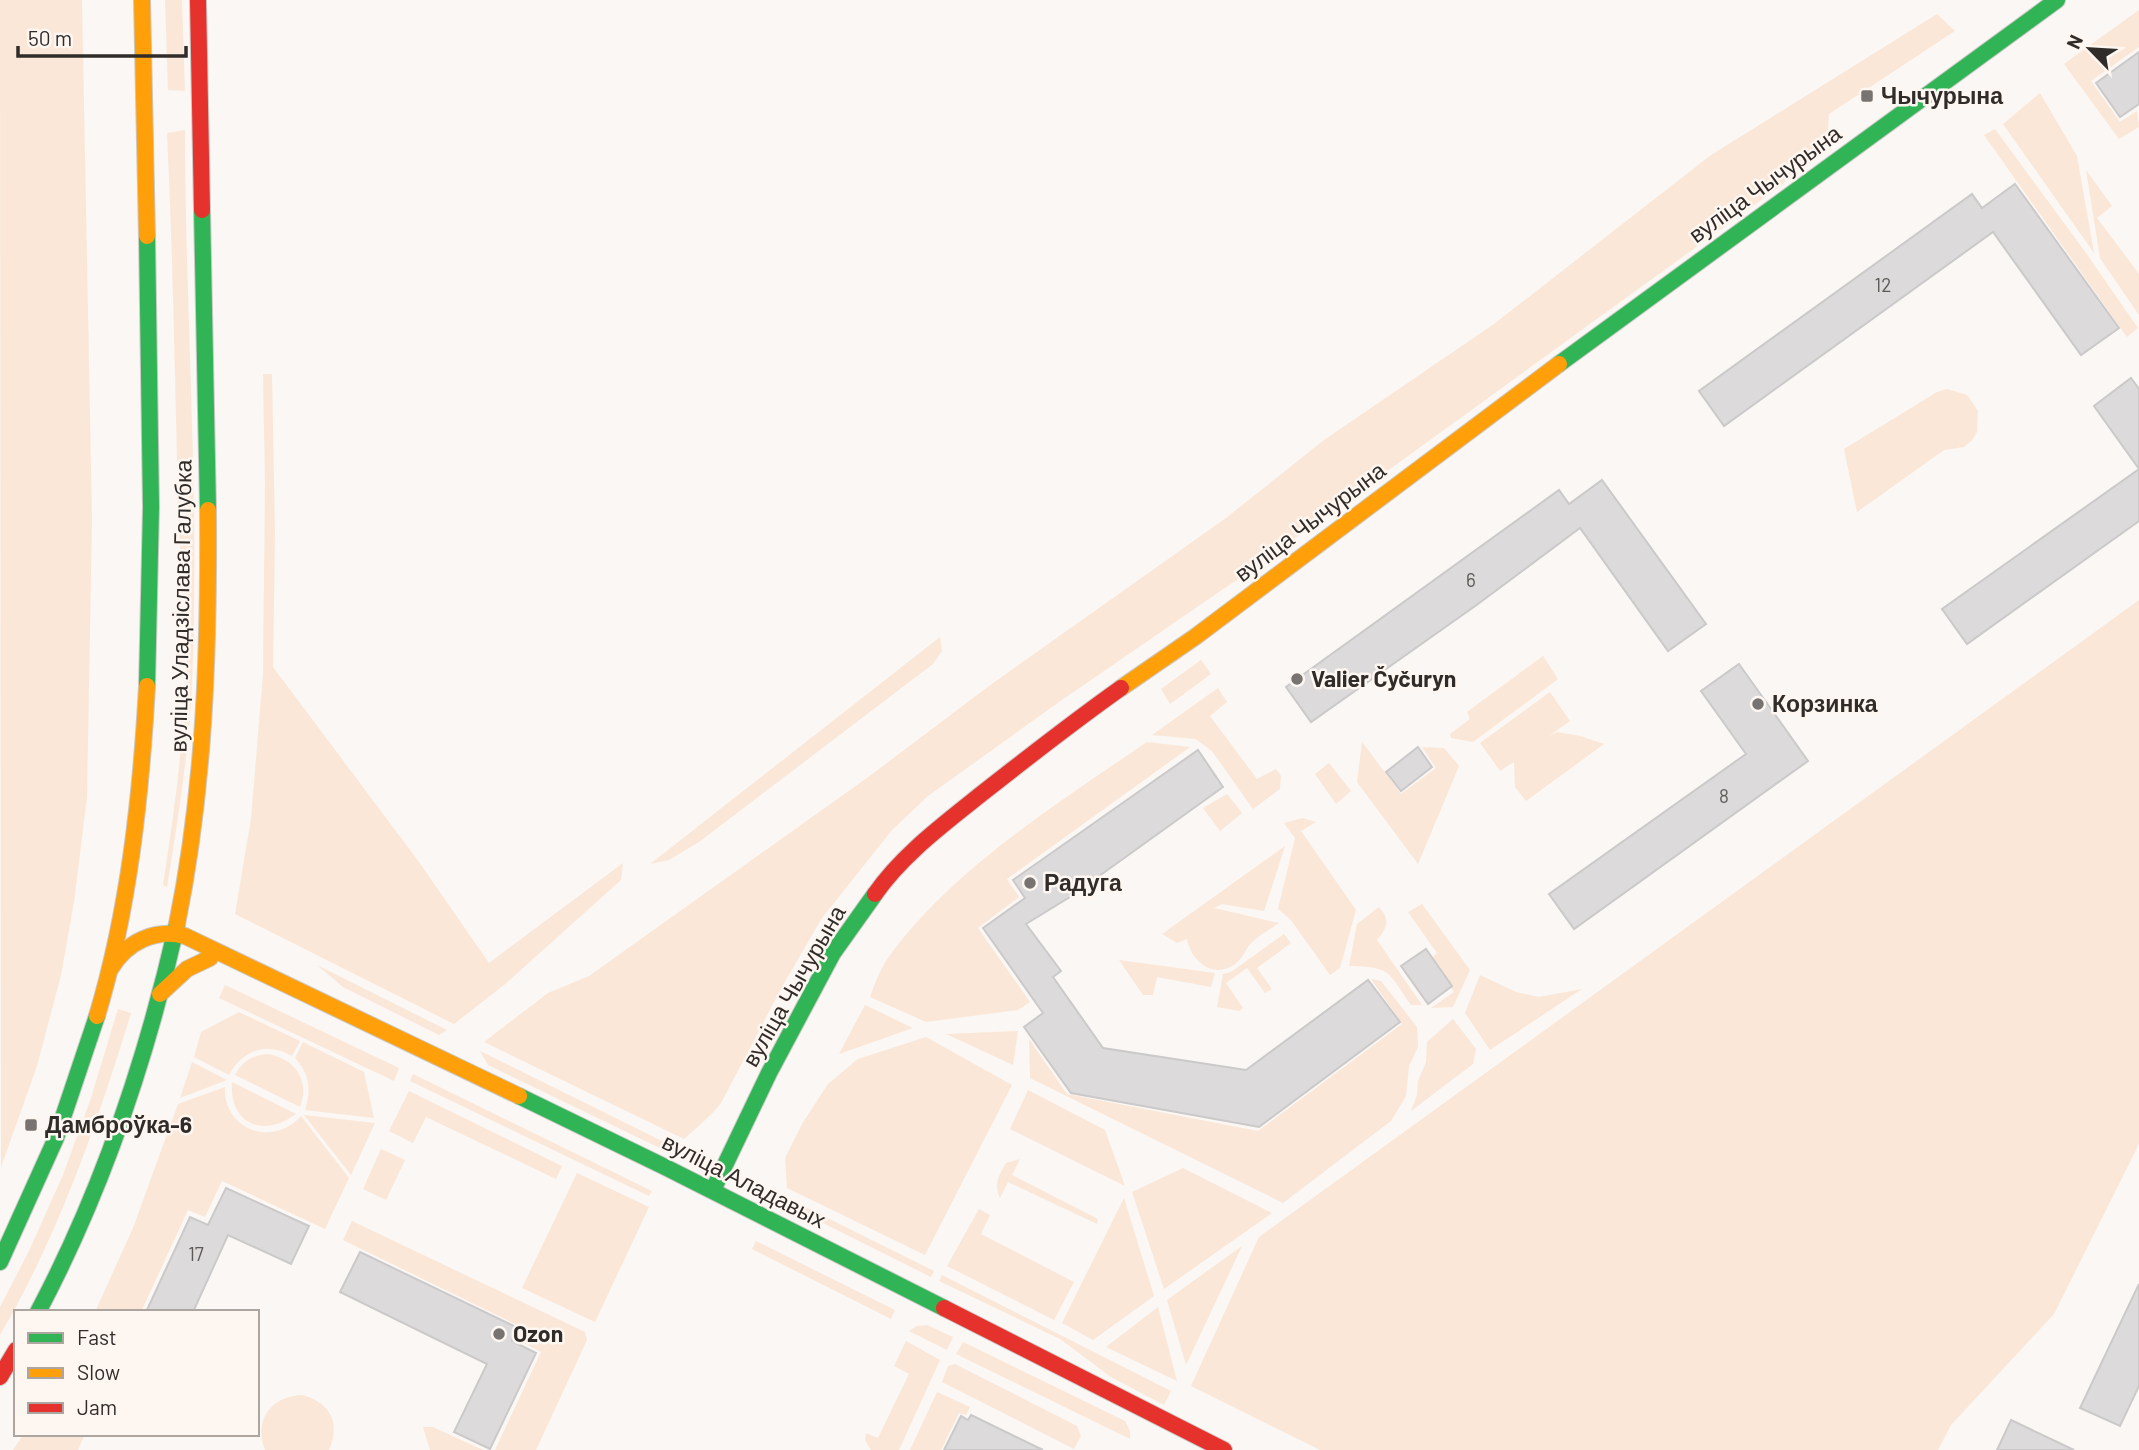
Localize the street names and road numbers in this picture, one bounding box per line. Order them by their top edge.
street label: вуліца Чычурына [1683,118,1846,248]
street label: вуліца Чычурына [1228,455,1391,587]
street label: вуліца Уладзіслава Галубка [163,459,197,753]
street label: вуліца Чычурына [736,900,851,1071]
street label: вуліца Аладавых [658,1127,831,1234]

